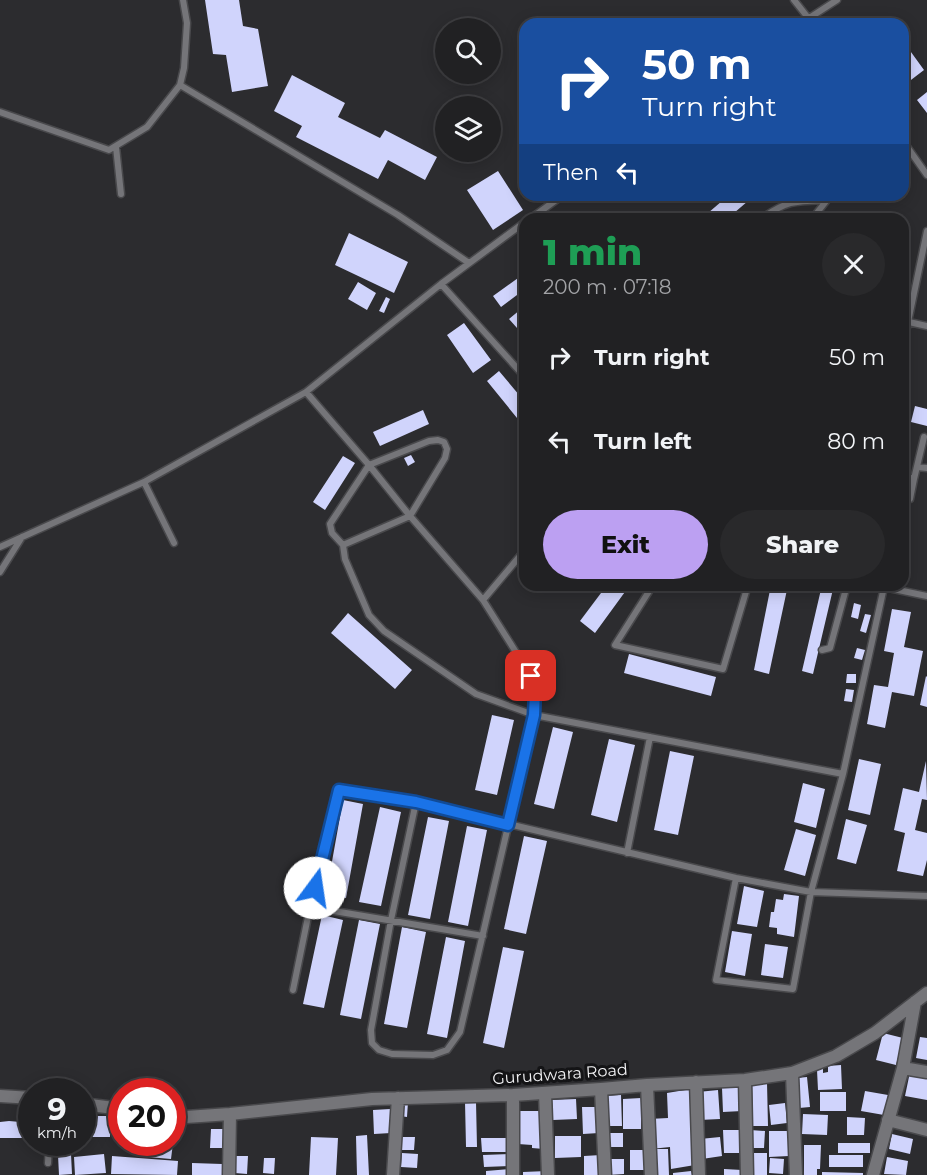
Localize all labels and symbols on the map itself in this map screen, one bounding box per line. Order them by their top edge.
pin [505,650,556,701]
position arrow [283,856,347,920]
street label: Gurudwara Road [492,1060,628,1088]
speed limit sign: 20 [108,1078,186,1156]

